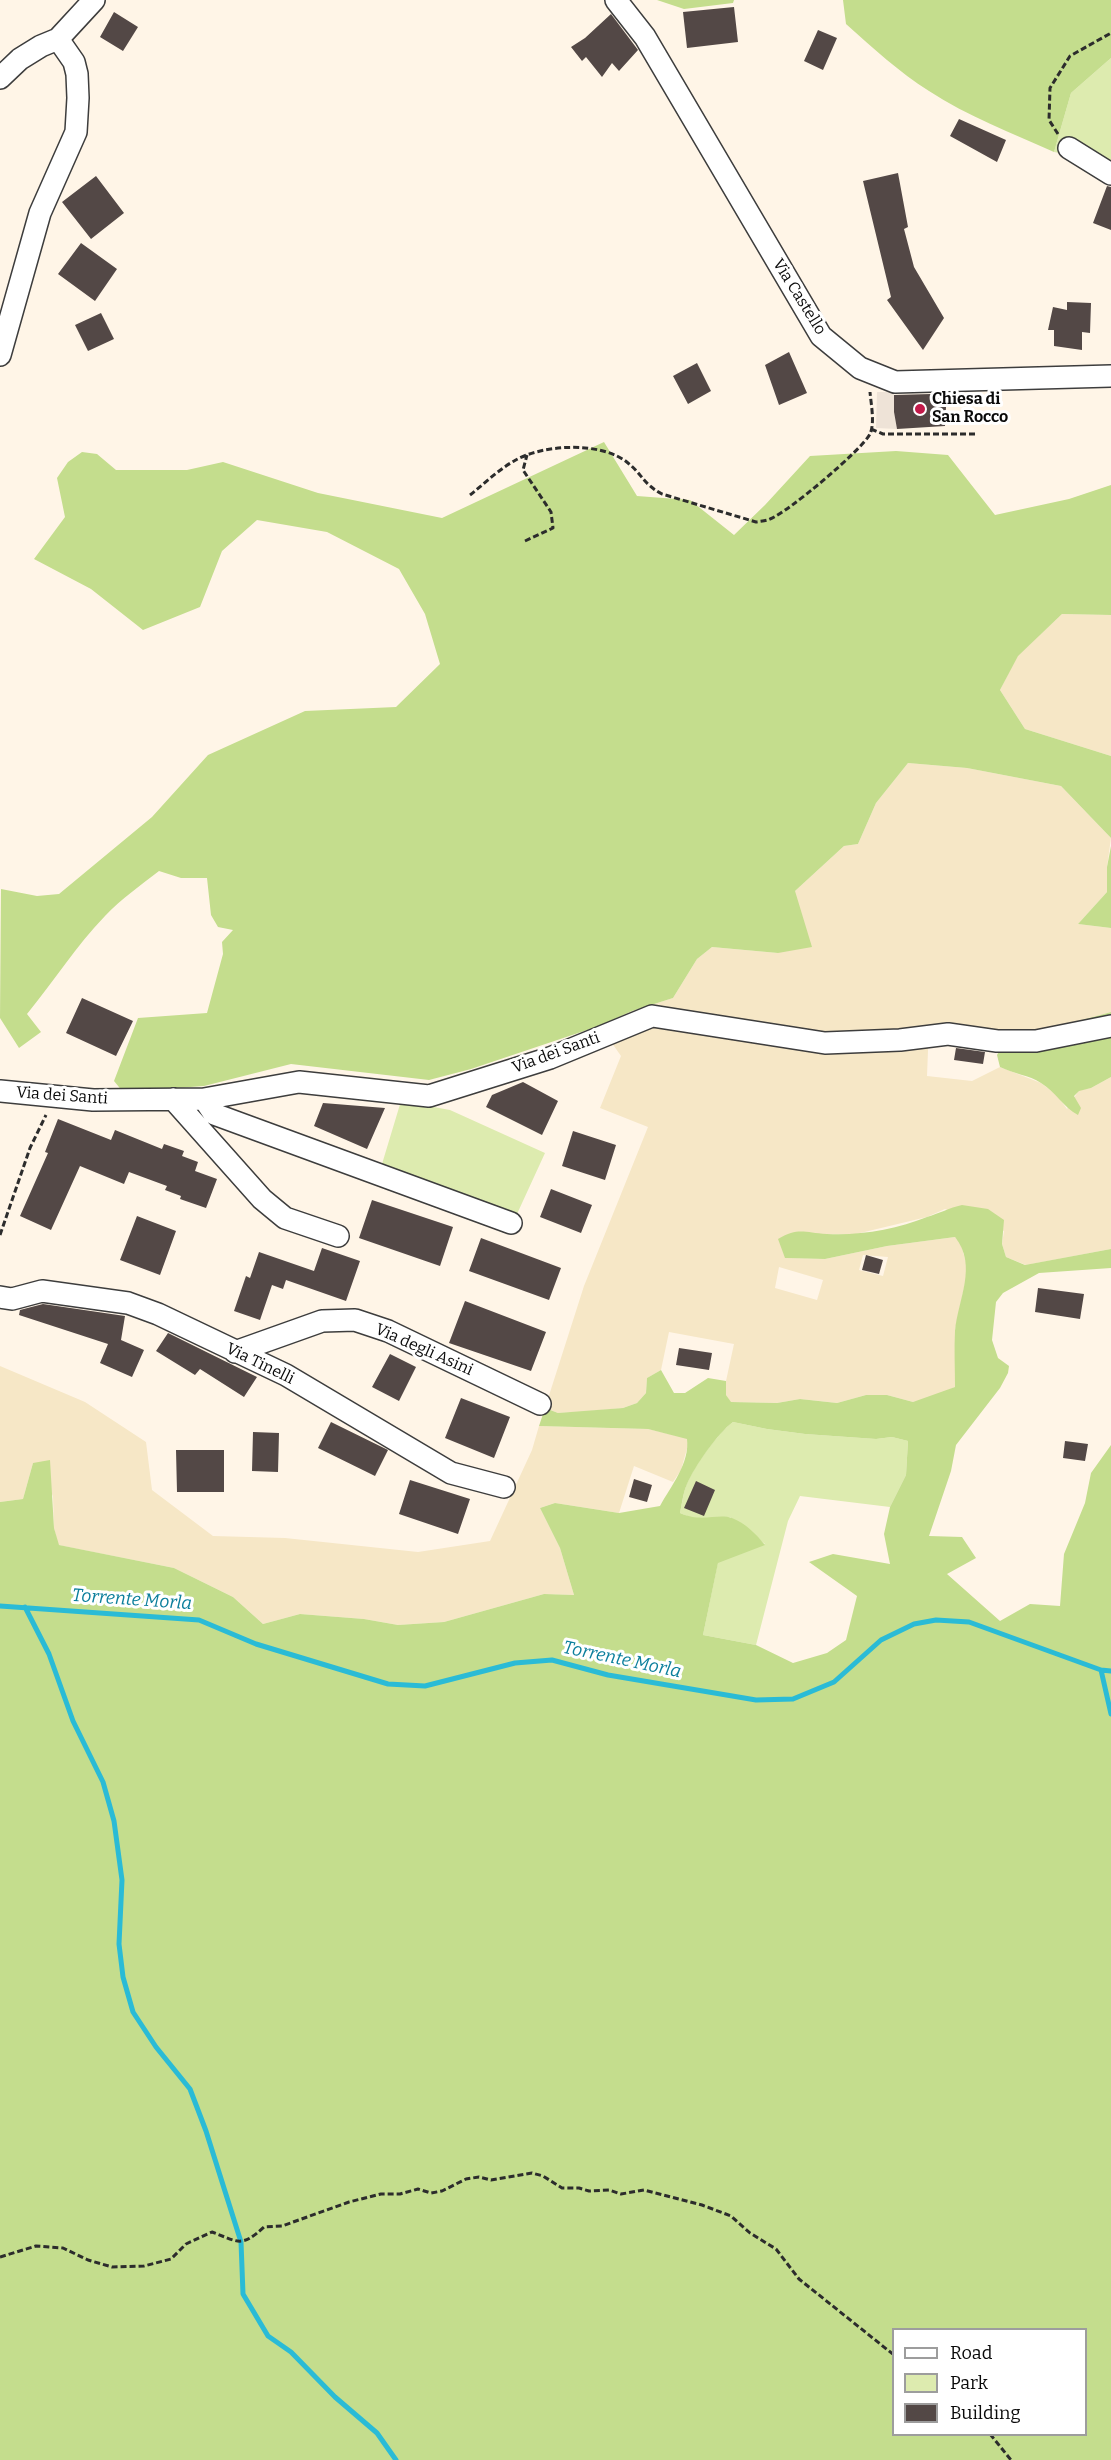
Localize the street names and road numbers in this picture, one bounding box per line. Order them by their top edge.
street label: Via Castello [768,255,830,339]
street label: Via dei Santi [510,1028,602,1078]
street label: Via dei Santi [16,1083,108,1109]
street label: Via degli Asini [372,1320,476,1380]
street label: Via Tinelli [223,1339,297,1389]

